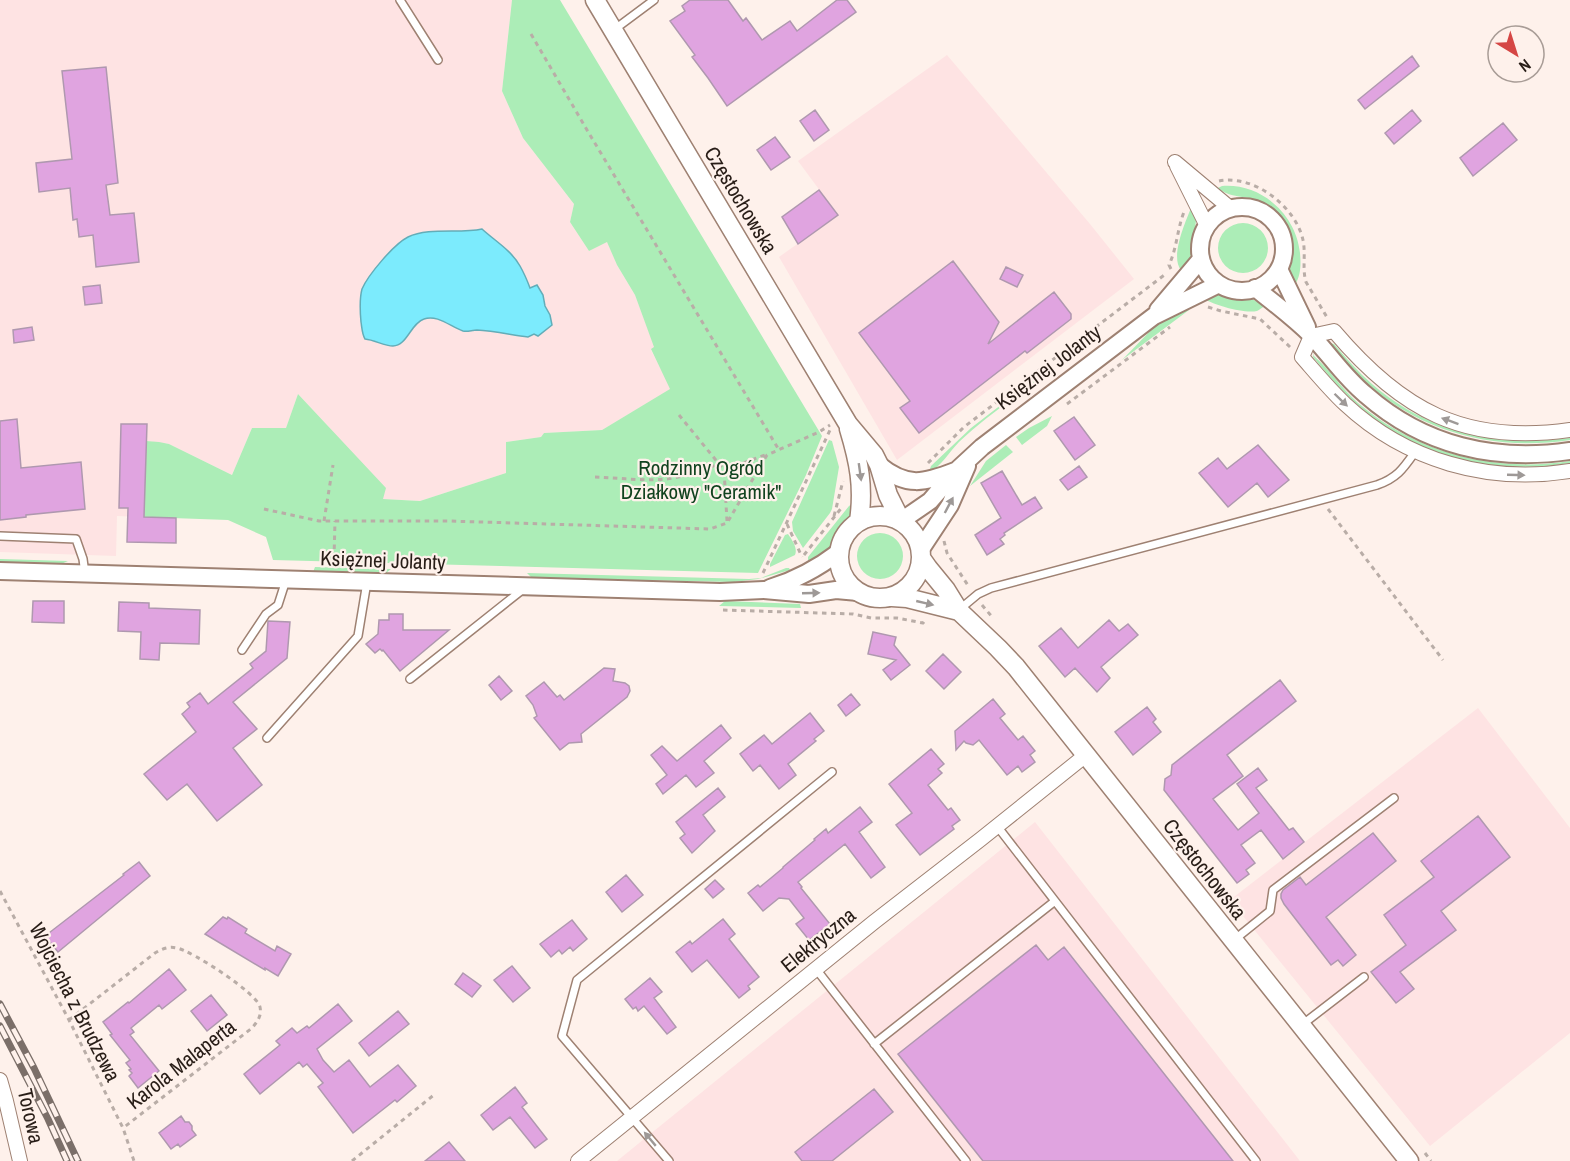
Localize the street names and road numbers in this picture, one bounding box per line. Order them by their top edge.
street label: Częstochowska [698,141,785,260]
street label: Księżnej Jolanty [989,317,1107,416]
street label: Księżnej Jolanty [320,543,447,577]
street label: Częstochowska [1156,813,1254,926]
street label: Elektryczna [774,900,862,979]
street label: Wojciecha z Brudzewa [22,918,128,1087]
street label: Karola Malaperta [120,1012,242,1116]
street label: Torowa [11,1086,51,1147]

